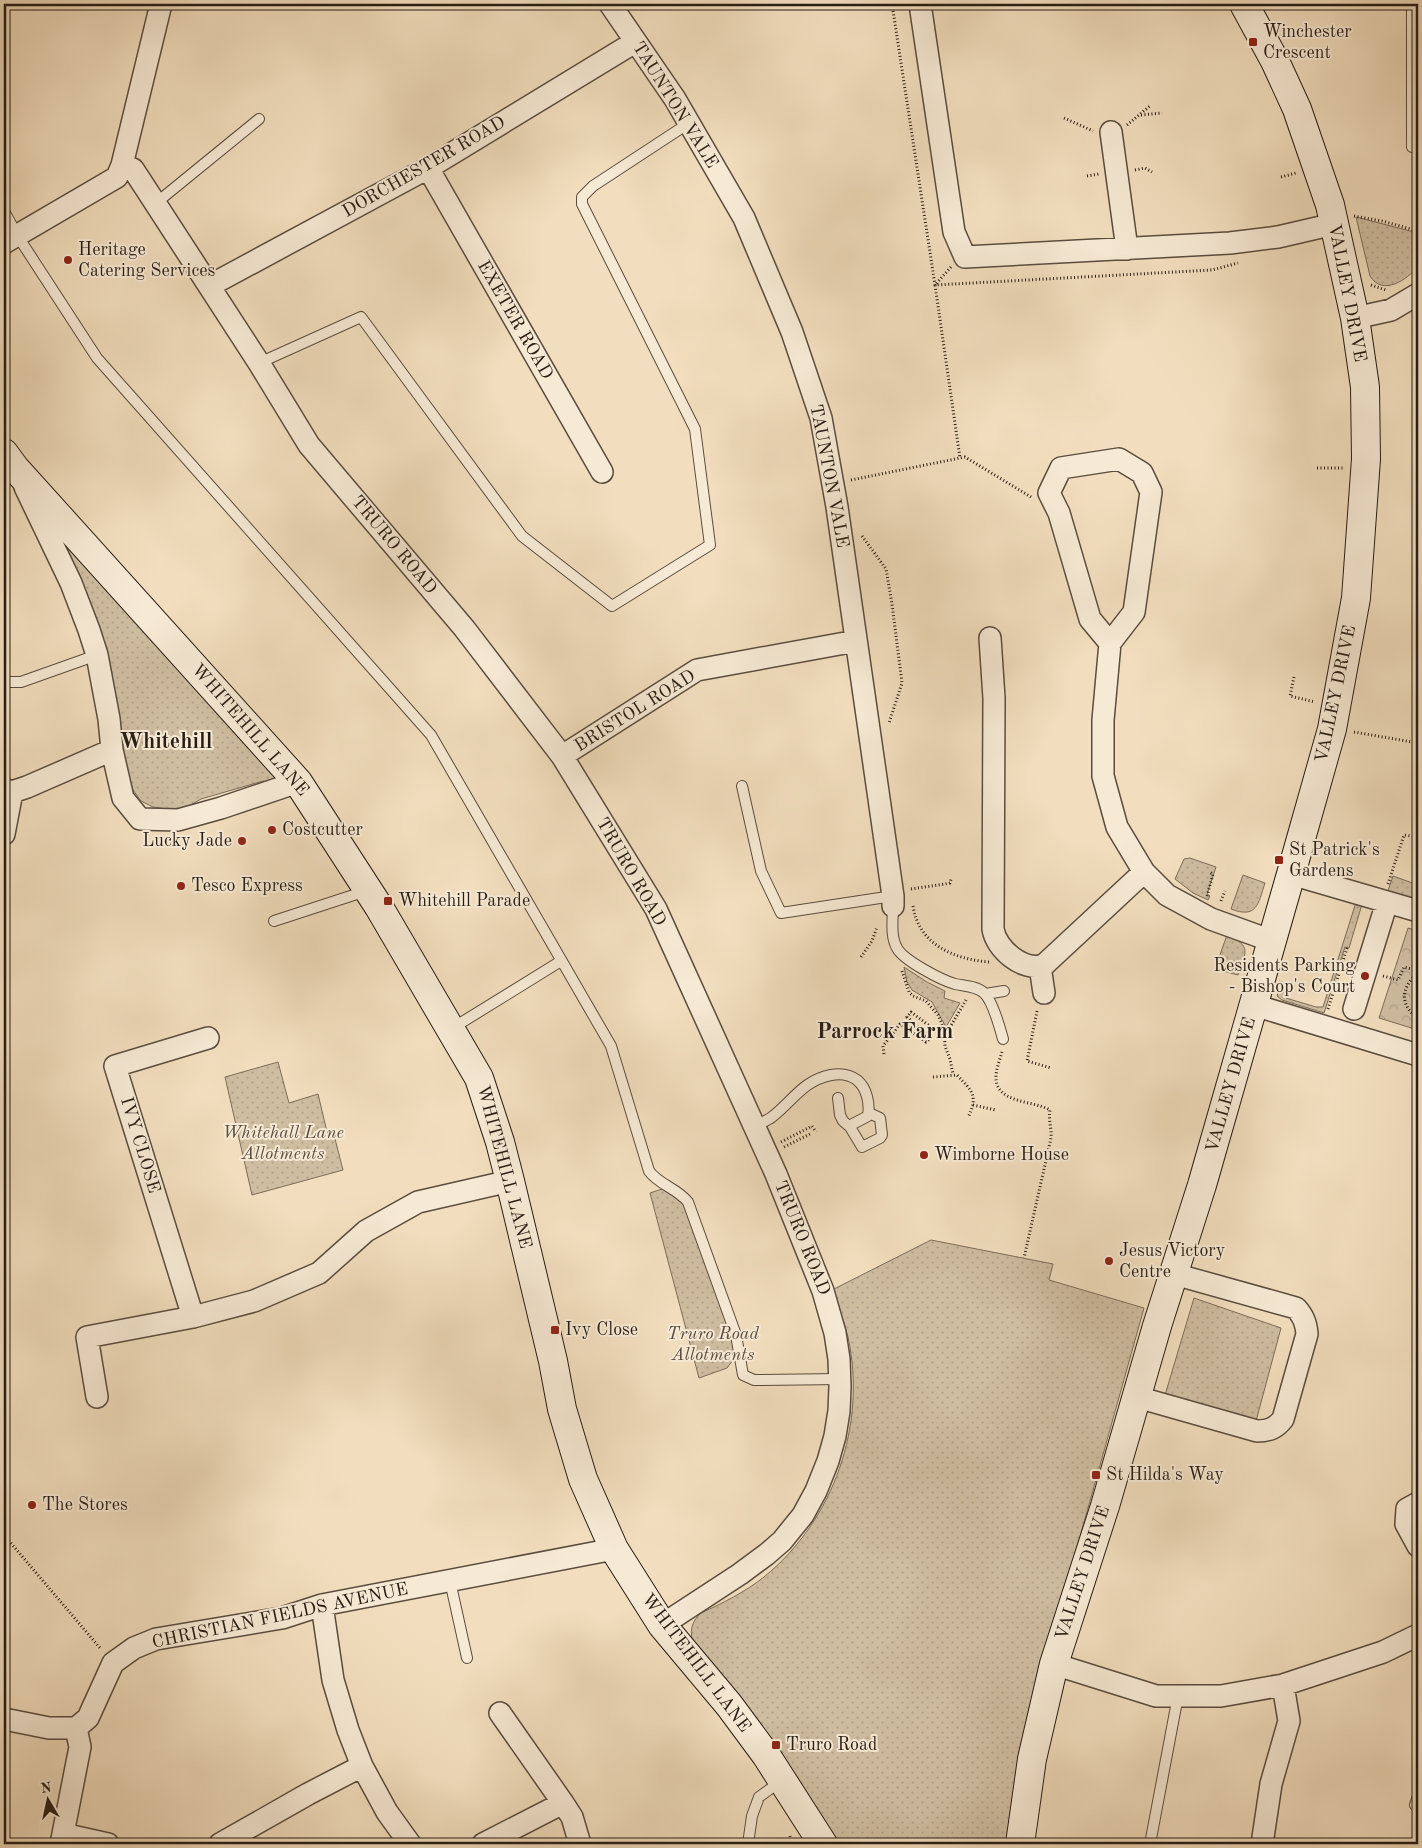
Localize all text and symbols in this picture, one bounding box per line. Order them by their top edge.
place label: Winchester Crescent [1263,23,1352,62]
marker: Winchester Crescent [1247,36,1259,48]
street label: TAUNTON VALE [629,39,721,171]
street label: DORCHESTER ROAD [339,113,509,221]
street label: VALLEY DRIVE [1325,223,1369,363]
place label: Heritage Catering Services [78,241,216,280]
marker: Heritage Catering Services [62,254,74,266]
street label: EXETER ROAD [474,258,556,382]
street label: TAUNTON VALE [806,403,852,549]
street label: TRURO ROAD [348,493,440,597]
street label: VALLEY DRIVE [1313,624,1359,764]
street label: WHITEHILL LANE [188,661,312,799]
street label: BRISTOL ROAD [572,667,698,755]
district label: Whitehill [119,731,213,753]
street label: TRURO ROAD [593,815,669,929]
place label: Costcutter [282,821,363,839]
marker: Costcutter [266,824,278,836]
place label: Lucky Jade [142,832,232,850]
marker: Lucky Jade [236,835,248,847]
place label: St Patrick's Gardens [1289,841,1380,880]
marker: St Patrick's Gardens [1273,854,1285,866]
place label: Tesco Express [191,877,303,895]
marker: Tesco Express [175,880,187,892]
place label: Whitehill Parade [398,892,530,910]
marker: Whitehill Parade [382,895,394,907]
place label: Residents Parking - Bishop's Court [1213,957,1355,996]
marker: Residents Parking - Bishop's Court [1359,970,1371,982]
street label: VALLEY DRIVE [1203,1015,1259,1155]
district label: Parrock Farm [817,1021,953,1043]
street label: WHITEHILL LANE [474,1083,534,1251]
street label: IVY CLOSE [117,1095,163,1195]
park label: Whitehall Lane Allotments [222,1124,344,1163]
place label: Wimborne House [934,1146,1069,1164]
marker: Wimborne House [918,1149,930,1161]
street label: TRURO ROAD [771,1178,833,1298]
place label: Jesus Victory Centre [1119,1242,1226,1281]
marker: Jesus Victory Centre [1103,1255,1115,1267]
place label: Ivy Close [565,1321,638,1339]
marker: Ivy Close [549,1324,561,1336]
park label: Truro Road Allotments [667,1325,759,1364]
place label: St Hilda's Way [1106,1466,1224,1484]
marker: St Hilda's Way [1090,1469,1102,1481]
place label: The Stores [42,1496,128,1514]
marker: The Stores [26,1499,38,1511]
street label: VALLEY DRIVE [1053,1504,1113,1642]
street label: CHRISTIAN FIELDS AVENUE [150,1580,410,1652]
street label: WHITEHILL LANE [638,1590,754,1736]
place label: Truro Road [786,1736,877,1754]
marker: Truro Road [770,1739,782,1751]
north arrow [22,1776,72,1826]
text: N [40,1780,53,1796]

